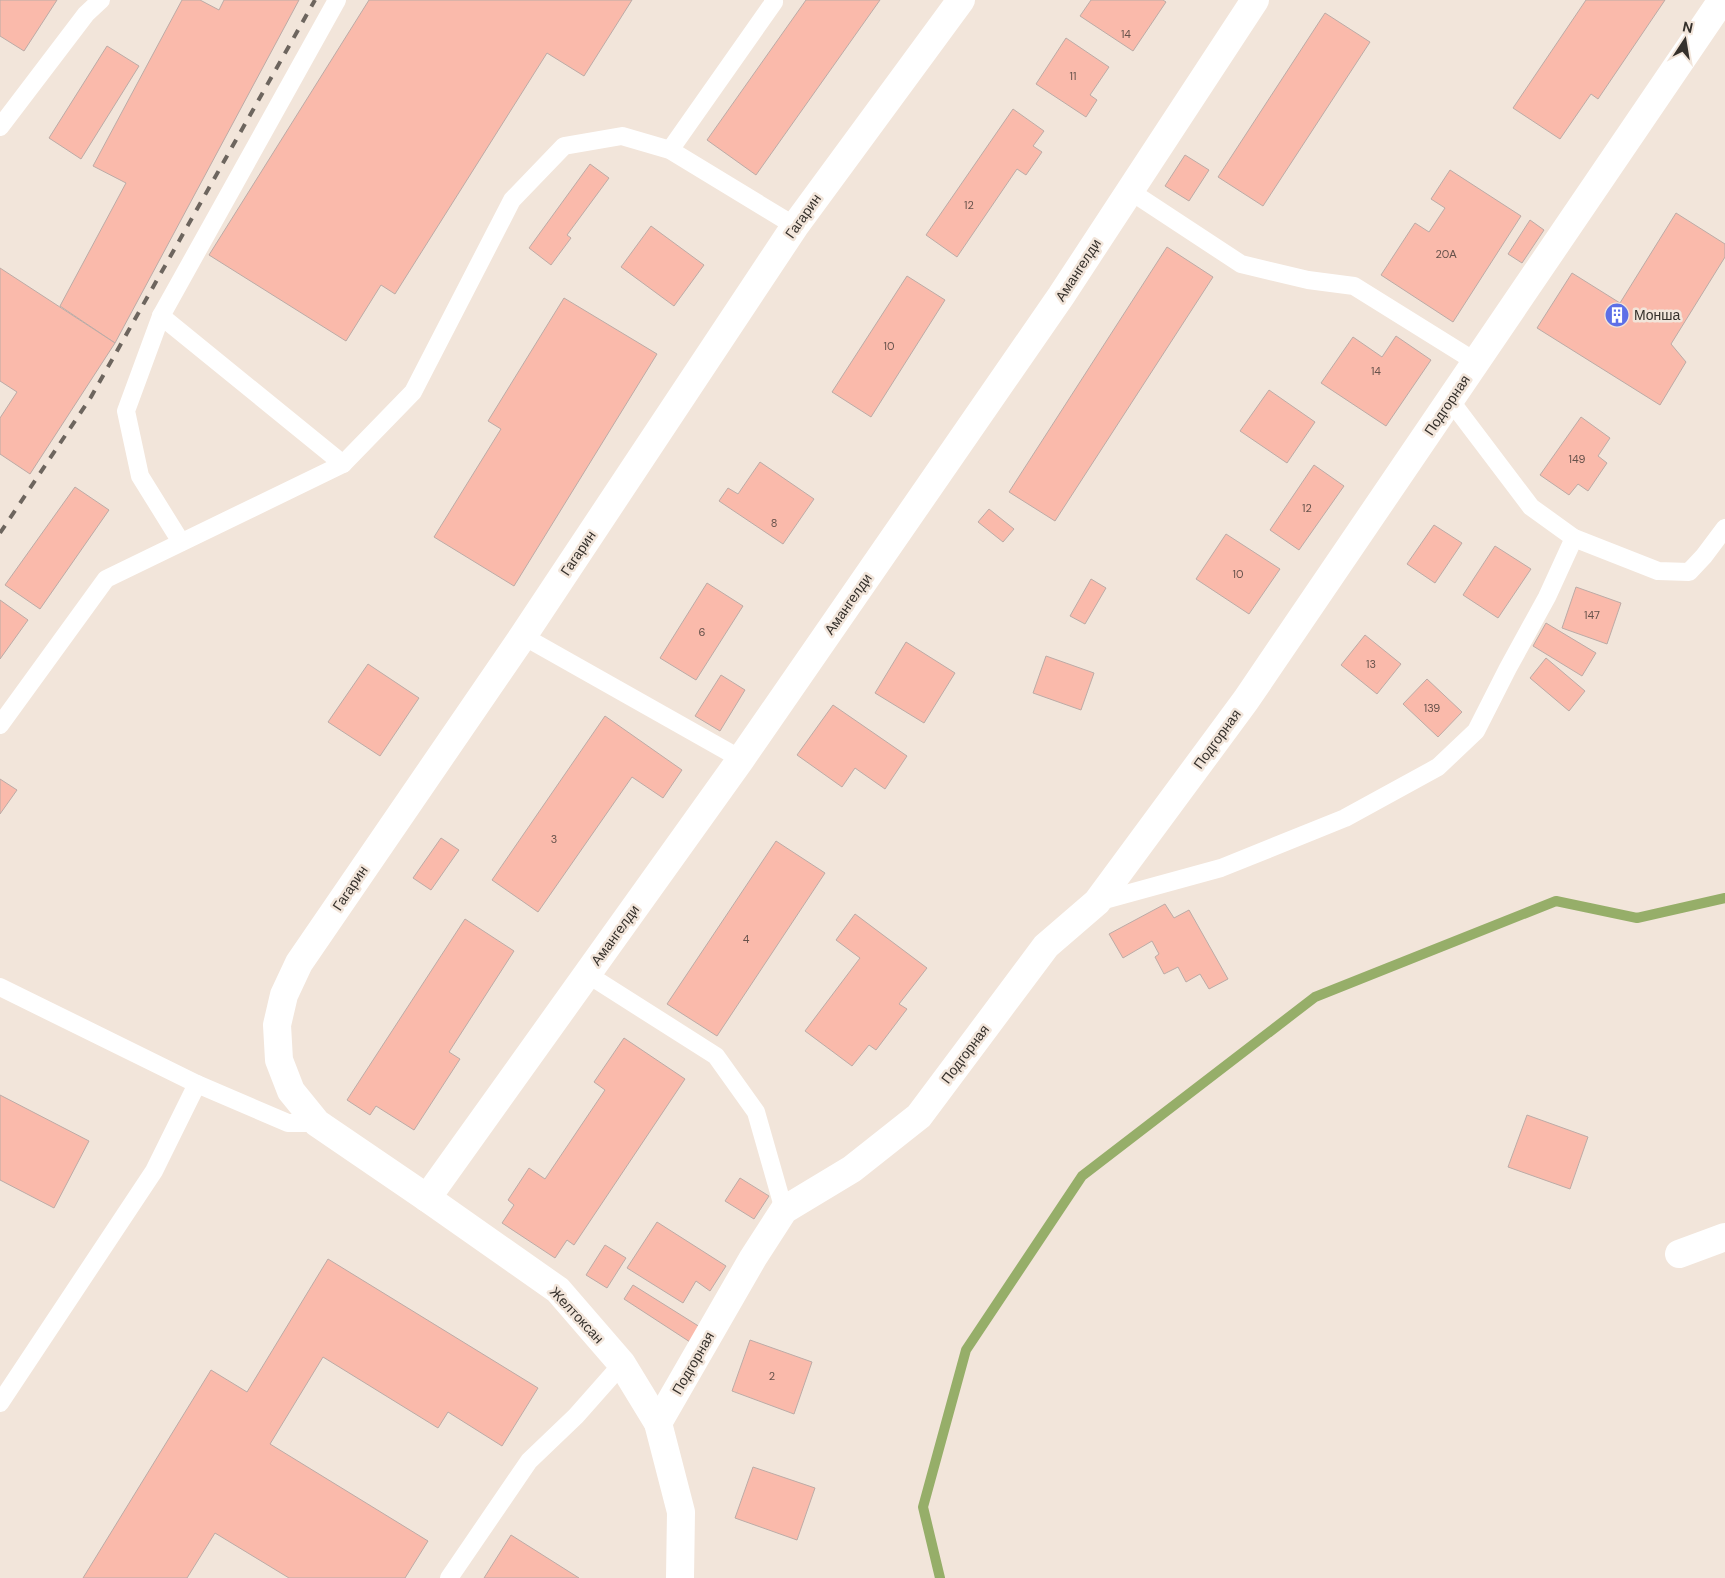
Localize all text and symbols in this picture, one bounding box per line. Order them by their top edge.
north arrow [1660,15,1710,65]
text: N [1681,17,1695,37]
house number: 14 [1121,27,1131,41]
house number: 11 [1070,69,1076,83]
street label: Гагарин [781,190,825,242]
house number: 12 [964,198,974,212]
street label: Амангелди [1051,235,1105,305]
house number: 20А [1435,247,1457,261]
building icon: Монша [1604,302,1630,328]
place label: Монша [1634,306,1681,324]
house number: 10 [884,339,894,353]
house number: 14 [1371,364,1381,378]
street label: Подгорная [1420,371,1474,439]
house number: 149 [1568,452,1586,466]
house number: 12 [1302,501,1312,515]
house number: 8 [771,516,777,530]
street label: Гагарин [556,527,600,579]
house number: 10 [1233,567,1243,581]
street label: Амангелди [820,570,876,638]
house number: 147 [1584,608,1600,622]
house number: 6 [699,625,706,639]
house number: 13 [1366,657,1376,671]
house number: 139 [1424,701,1440,715]
street label: Подгорная [1189,706,1245,772]
house number: 3 [551,832,557,846]
street label: Гагарин [328,862,372,914]
street label: Амангелди [587,901,643,969]
house number: 4 [743,932,750,946]
street label: Подгорная [937,1021,993,1087]
street label: Желтоксан [546,1283,608,1347]
street label: Подгорная [668,1329,718,1397]
house number: 2 [769,1369,775,1383]

